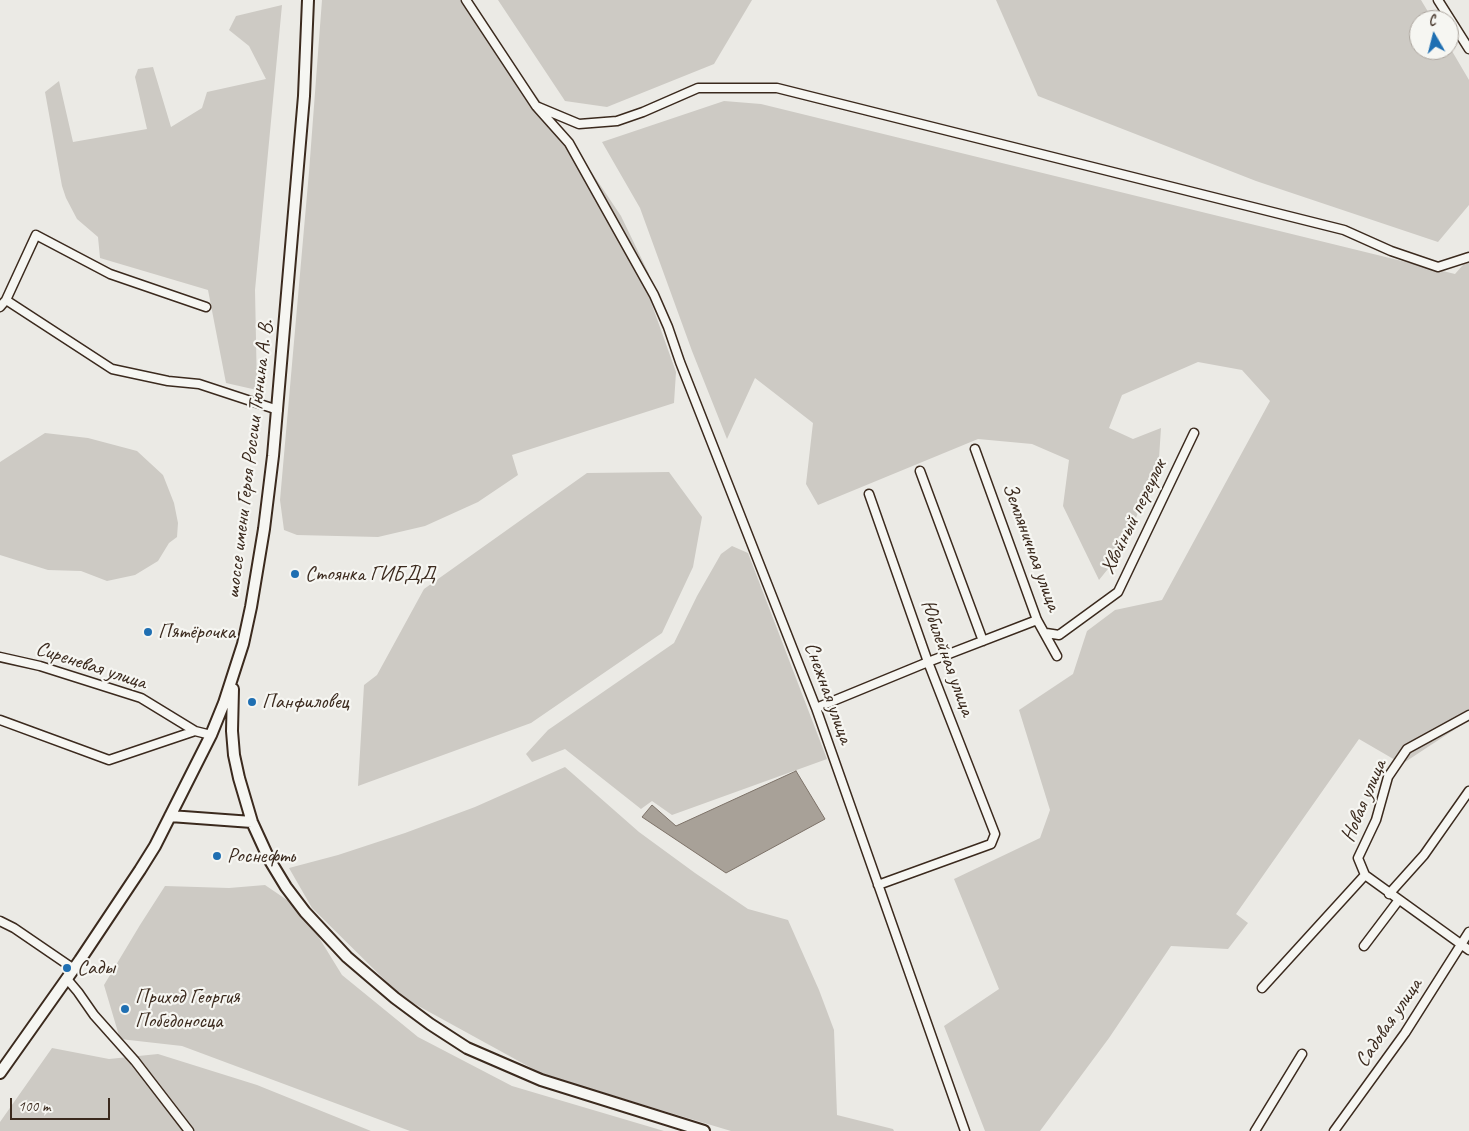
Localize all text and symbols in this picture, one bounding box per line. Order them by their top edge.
north arrow [1409,10,1459,60]
text: С [1427,12,1437,30]
street label: шоссе имени Героя России Тюнина А. В. [220,318,280,600]
street label: Хвойный переулок [1095,456,1173,578]
street label: Земляничная улица [996,479,1066,615]
place label: Стоянка ГИБДД [305,561,435,587]
marker: Стоянка ГИБДД [289,568,301,580]
street label: Юбилейная улица [914,597,980,719]
place label: Пятёрочка [158,619,235,645]
marker: Пятёрочка [142,626,154,638]
street label: Сиреневая улица [33,636,149,696]
street label: Снежная улица [798,639,858,747]
place label: Панфиловец [262,689,348,715]
marker: Панфиловец [246,696,258,708]
street label: Новая улица [1335,756,1393,846]
place label: Роснефть [227,843,295,869]
marker: Роснефть [211,850,223,862]
place label: Сады [77,955,115,981]
marker: Сады [61,962,73,974]
street label: Садовая улица [1350,974,1428,1072]
place label: Приход Георгия Победоносца [135,984,240,1034]
marker: Приход Георгия Победоносца [119,1003,131,1015]
scale bar [12,1088,112,1120]
text: 100 m [18,1097,50,1116]

